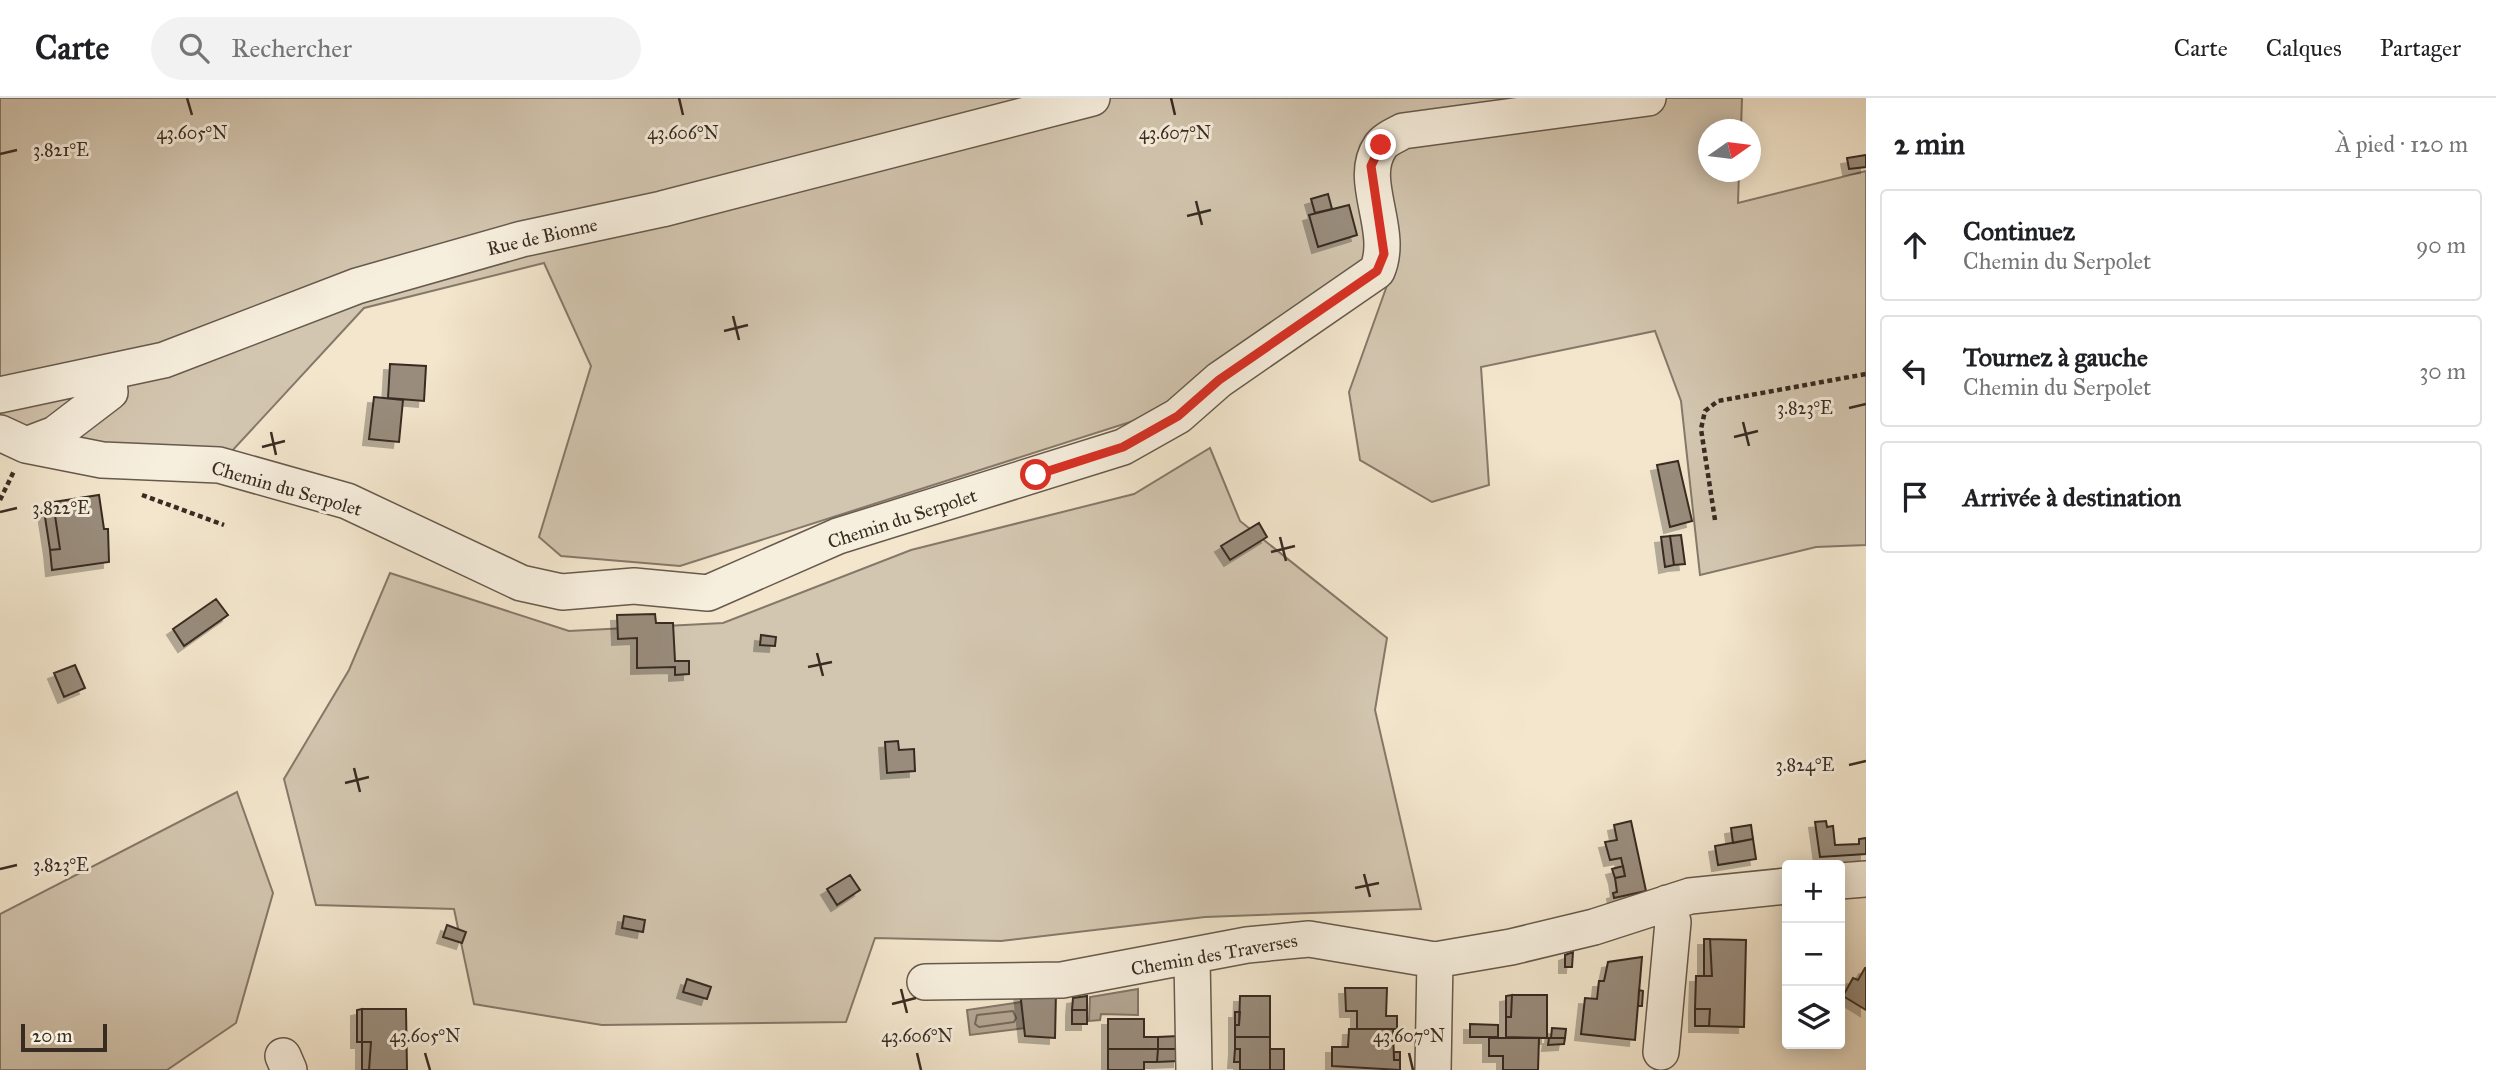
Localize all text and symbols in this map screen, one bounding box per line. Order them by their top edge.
search box [151,17,641,80]
text: Carte [35,28,109,68]
icon: search [175,29,213,67]
text: Rechercher [231,32,352,64]
text: Carte [2174,33,2228,63]
text: Calques [2266,33,2342,63]
text: Partager [2380,33,2461,63]
north arrow [1698,119,1761,182]
text: 43.605°N [157,122,227,144]
text: 43.606°N [647,122,719,144]
text: 43.607°N [1139,122,1211,144]
text: 2 min [1894,126,1965,162]
route end [1365,129,1396,160]
text: À pied · 120 m [2336,130,2468,158]
text: 3.821°E [33,139,89,161]
street label: Rue de Bionne [485,213,600,260]
text: Continuez [1963,215,2075,247]
icon: ahead [1896,226,1934,264]
text: 90 m [2416,231,2466,259]
text: Chemin du Serpolet [1963,247,2151,275]
text: Tournez à gauche [1963,341,2148,373]
icon: left [1896,352,1934,390]
text: 30 m [2419,357,2466,385]
text: Chemin du Serpolet [1963,373,2151,401]
text: 3.823°E [1777,397,1833,419]
street label: Chemin du Serpolet [209,456,365,521]
route start [1020,459,1051,490]
icon: arrive [1896,478,1934,516]
text: Arrivée à destination [1963,481,2181,513]
street label: Chemin du Serpolet [825,483,980,553]
text: 3.822°E [32,497,90,519]
text: 3.824°E [1776,754,1835,776]
text: 3.823°E [33,854,89,876]
map controls [1782,860,1845,1049]
button: + [1782,860,1845,923]
button: − [1782,923,1845,986]
street label: Chemin des Traverses [1129,929,1299,980]
button: layers [1782,986,1845,1049]
scale bar [21,1021,107,1053]
text: 20 m [32,1024,73,1047]
text: 43.605°N [390,1025,460,1047]
text: 43.606°N [881,1025,953,1047]
text: 43.607°N [1373,1025,1445,1047]

